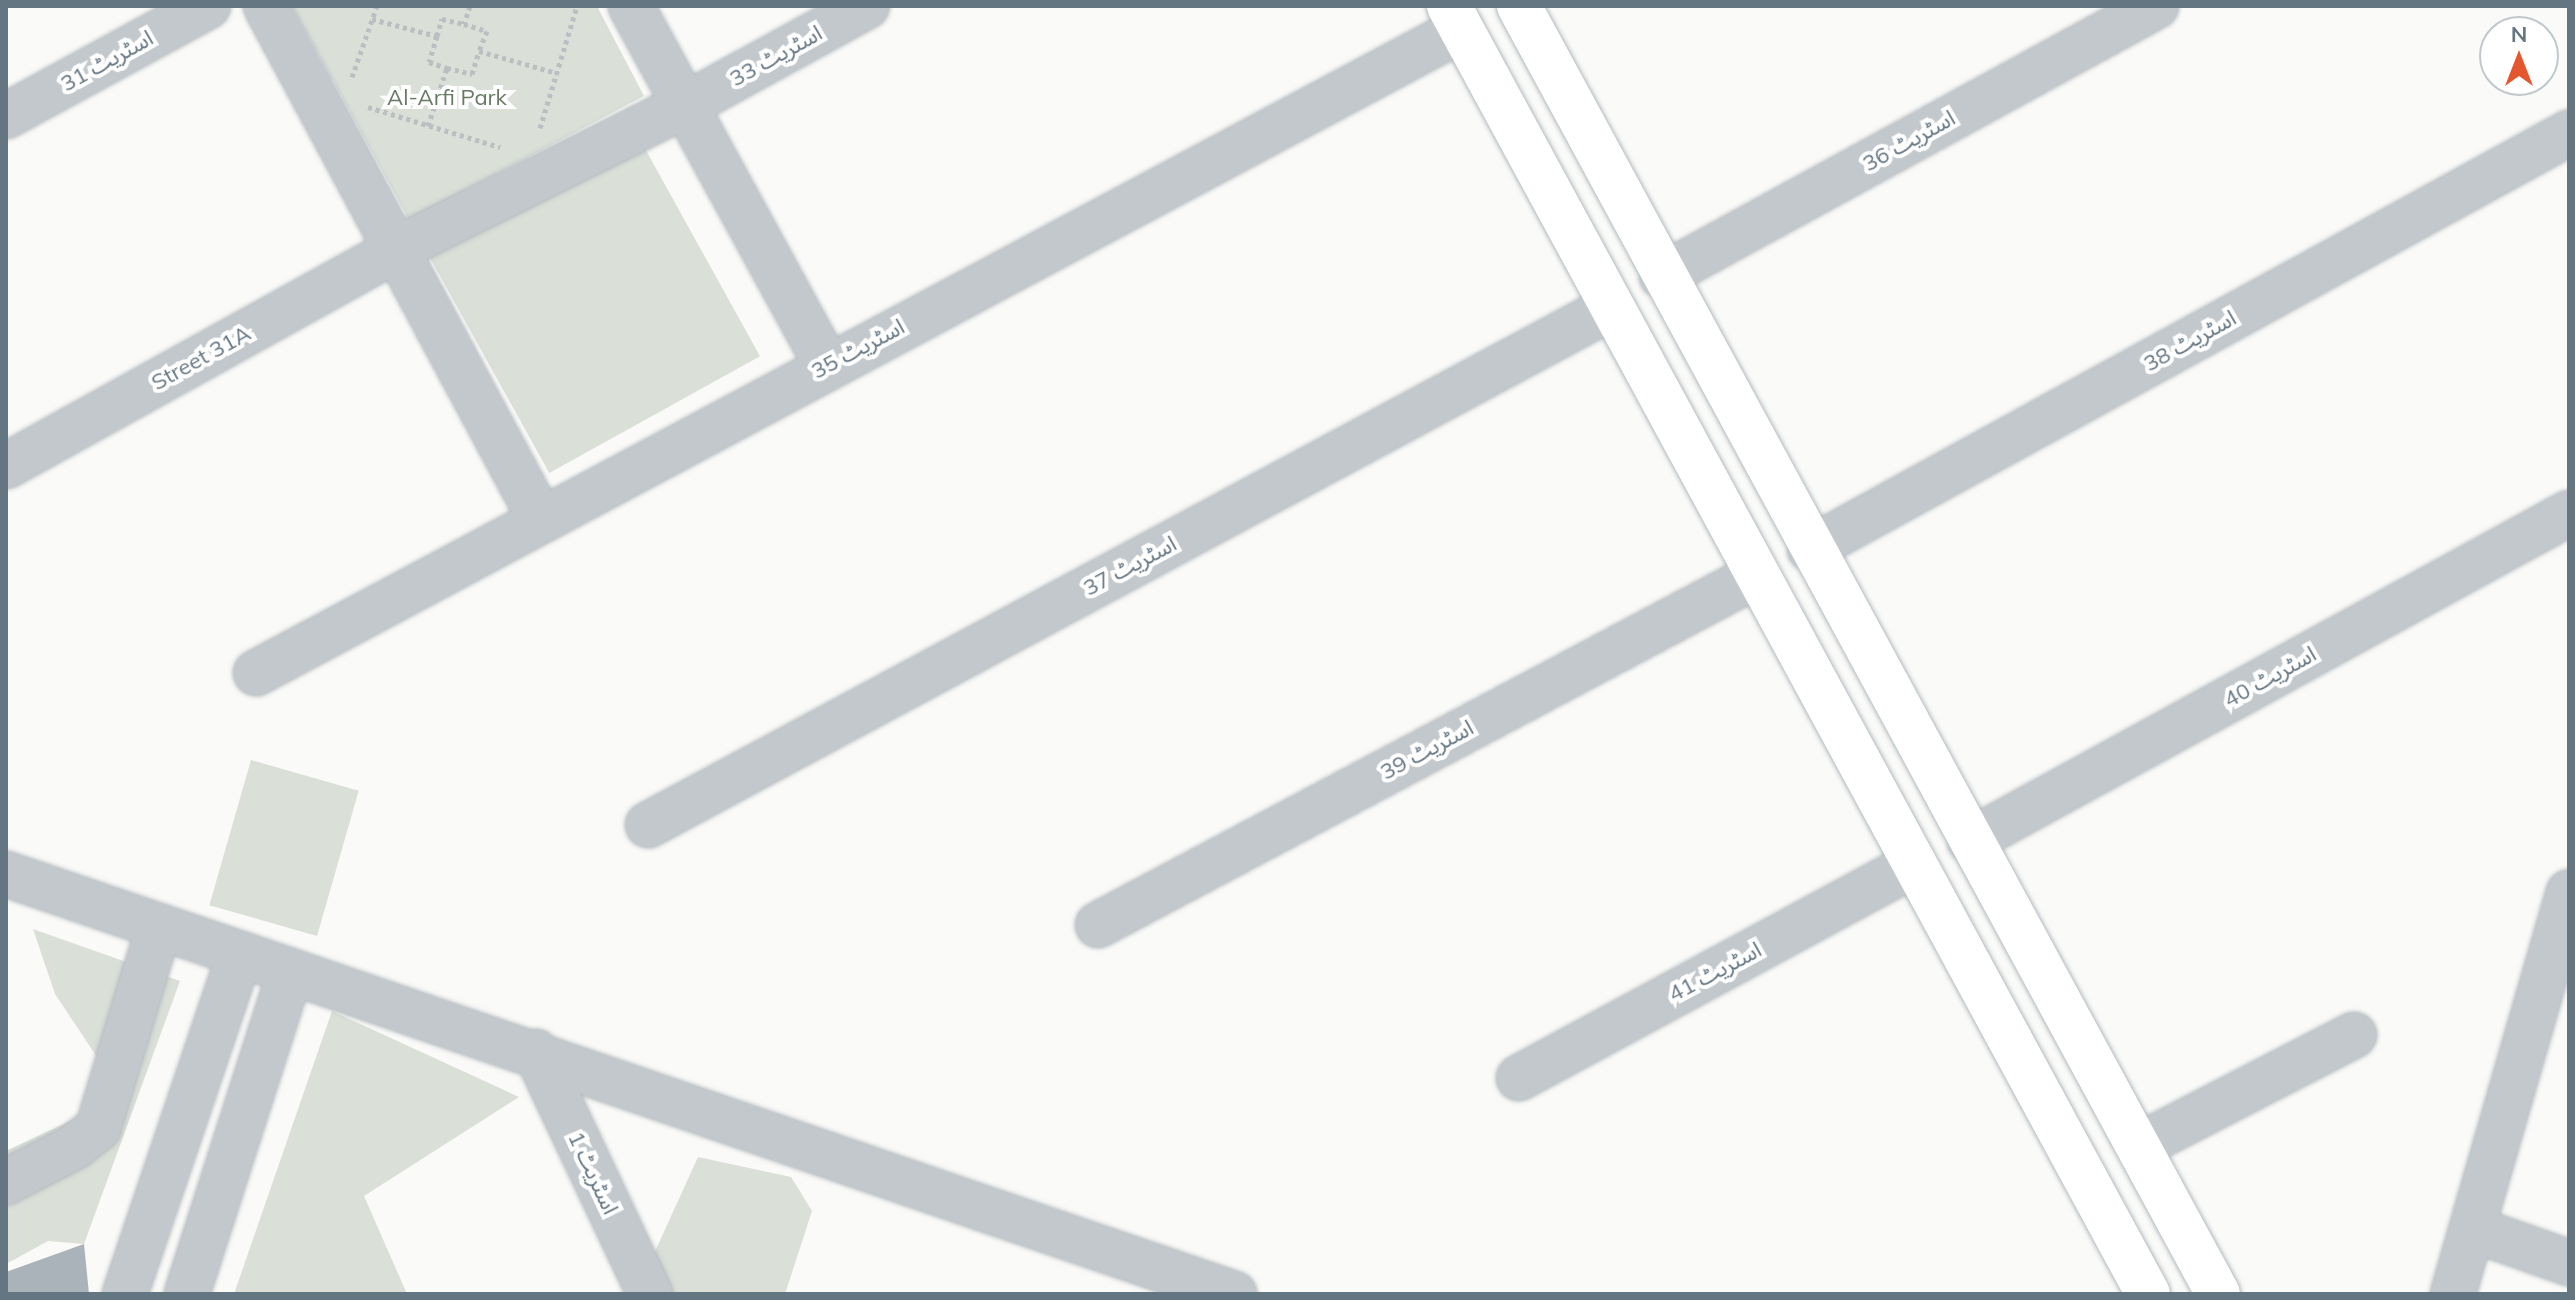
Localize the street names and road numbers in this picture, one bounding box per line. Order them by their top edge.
street label: اسٹریٹ 33 [725,20,827,92]
street label: اسٹریٹ 31 [56,25,158,97]
street label: اسٹریٹ 36 [1858,105,1960,177]
street label: اسٹریٹ 38 [2139,305,2241,377]
street label: اسٹریٹ 35 [807,314,909,384]
street label: Street 31A [147,320,255,396]
street label: اسٹریٹ 37 [1079,531,1181,601]
street label: اسٹریٹ 40 [2219,641,2321,713]
street label: اسٹریٹ 39 [1376,715,1478,785]
street label: اسٹریٹ 41 [1664,937,1766,1007]
street label: اسٹریٹ 1 [562,1127,624,1219]

